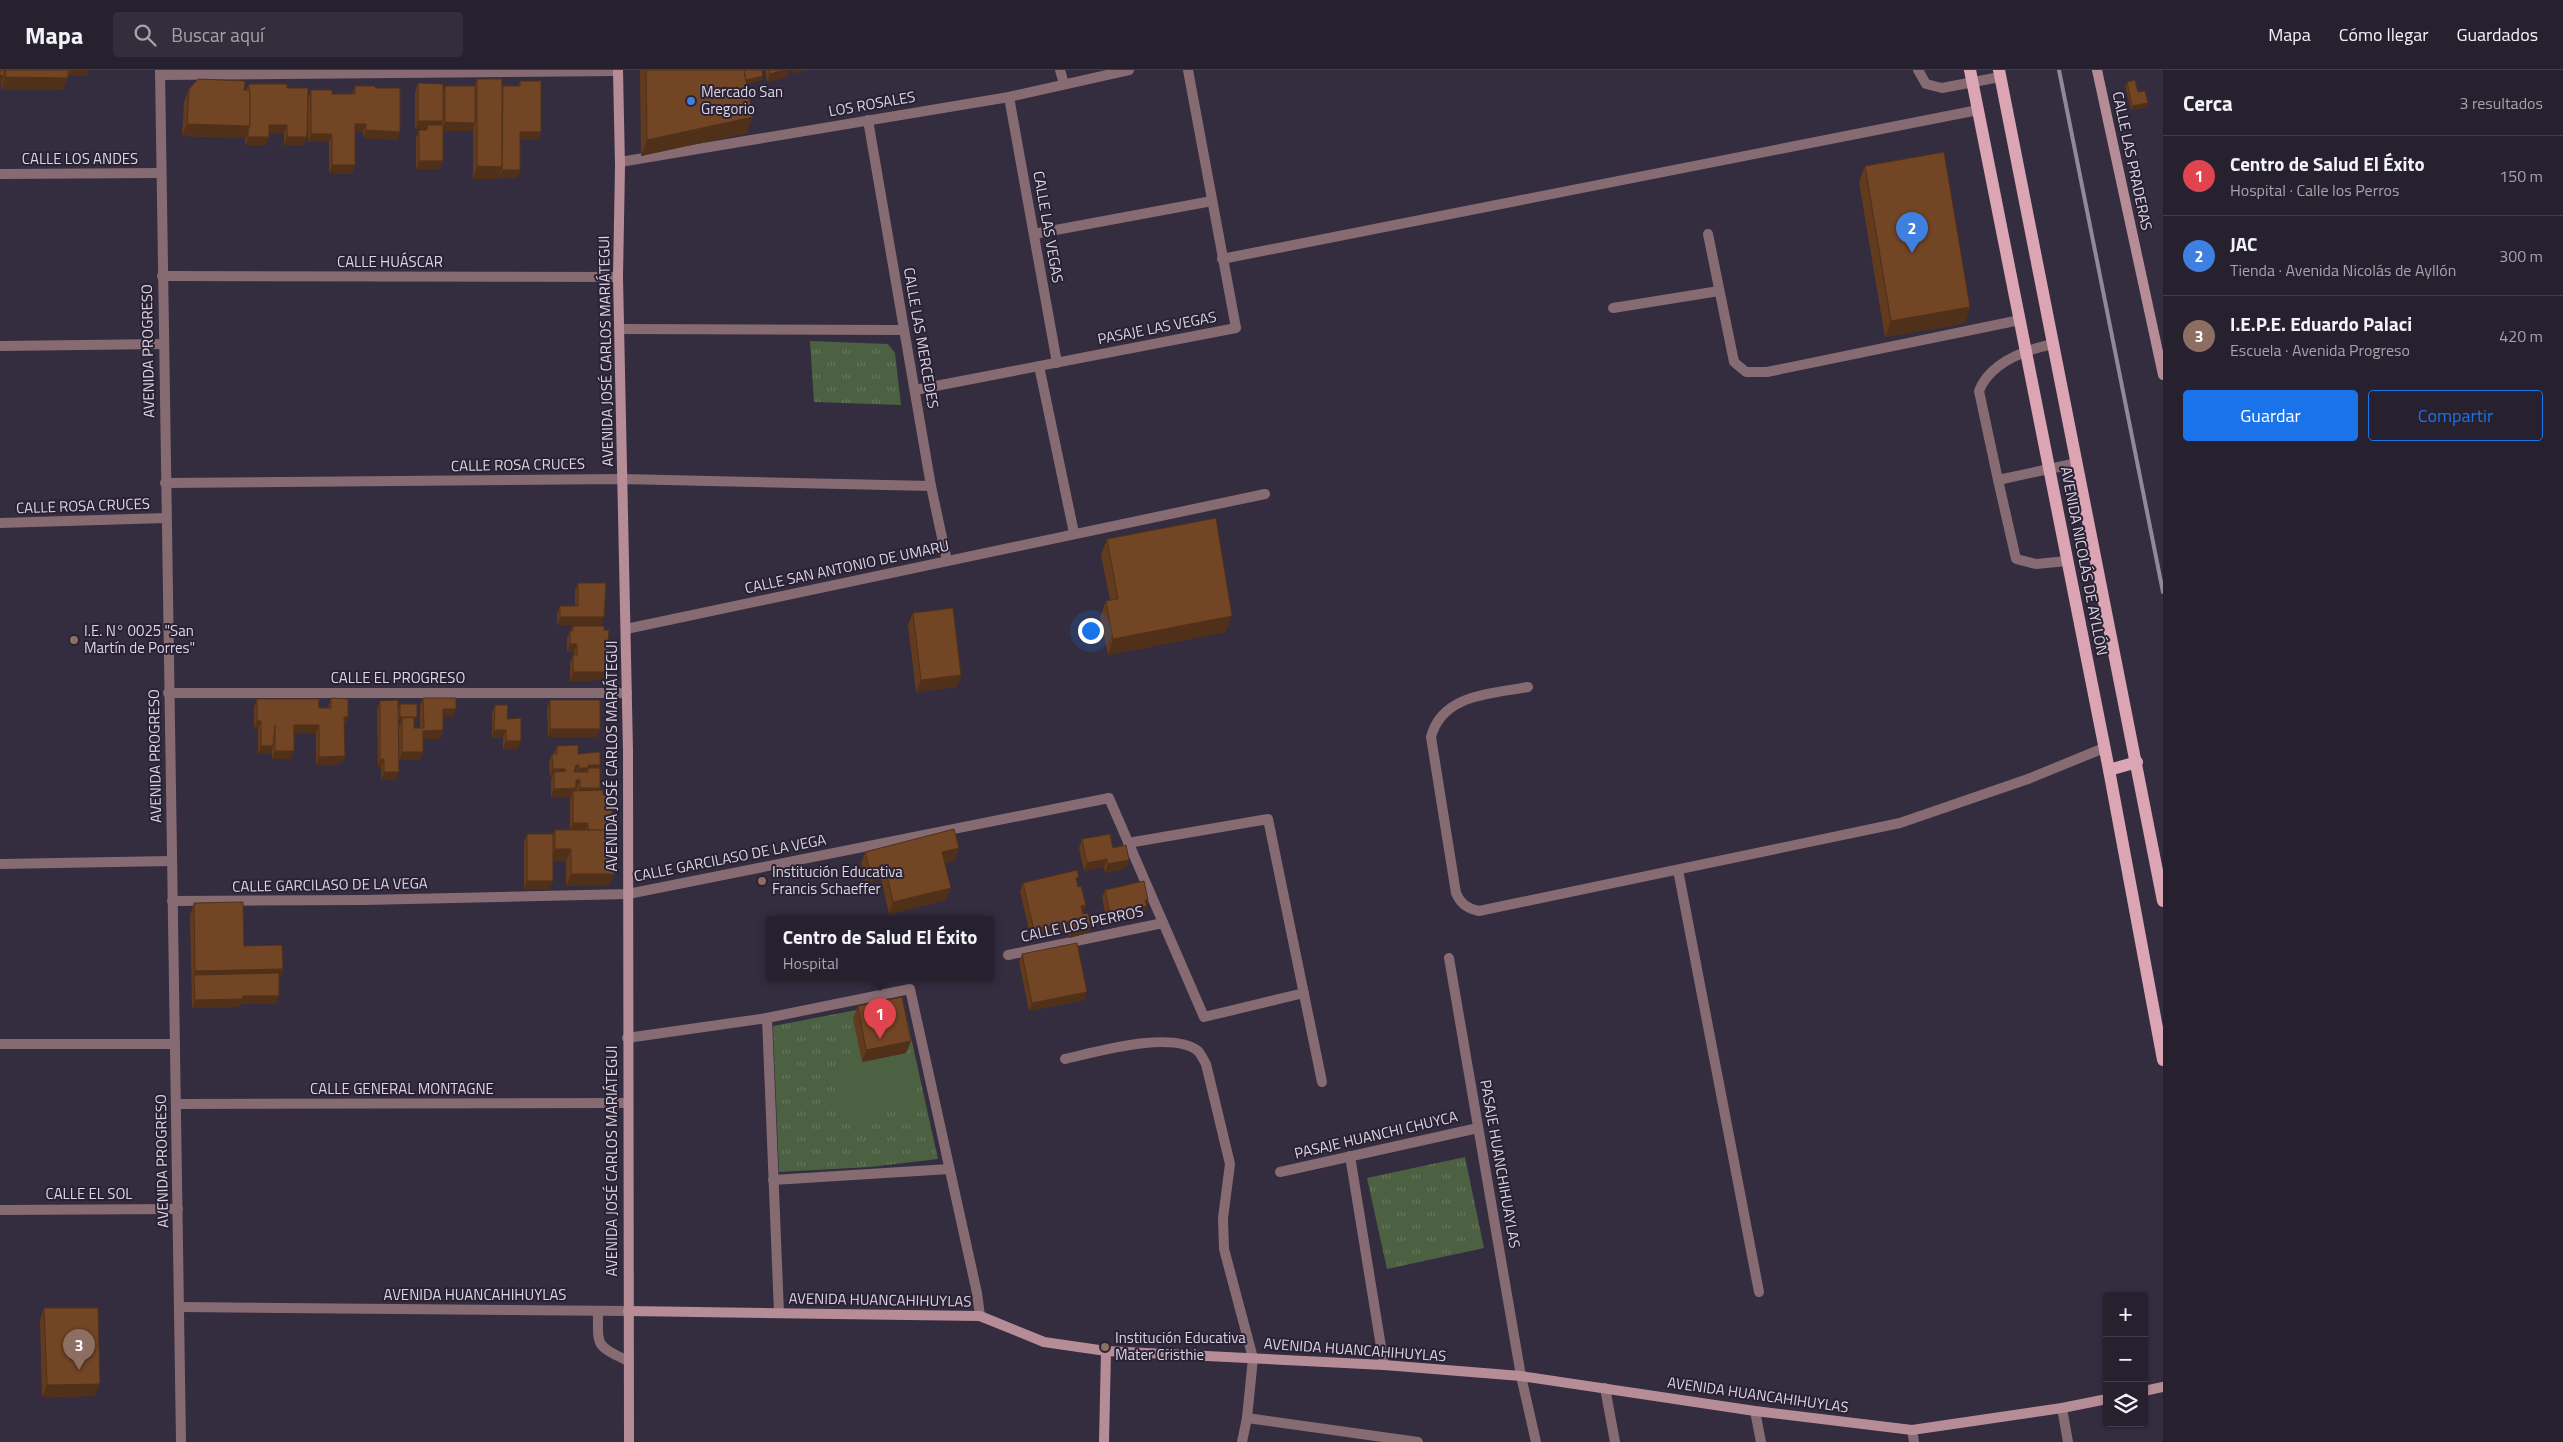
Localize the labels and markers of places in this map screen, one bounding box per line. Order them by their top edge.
place label: Mercado San Gregorio [701,80,783,120]
marker: Mercado San Gregorio [685,95,697,107]
pin: 2 [1896,212,1928,253]
place label: I.E. N° 0025 "San Martín de Porres" [84,619,195,659]
marker: I.E. N° 0025 "San Martín de Porres" [68,634,80,646]
place label: Institución Educativa Francis Schaeffer [772,860,903,900]
marker: Institución Educativa Francis Schaeffer [756,875,768,887]
pin: 1 [864,998,896,1039]
place label: Institución Educativa Mater Cristhie [1115,1326,1246,1366]
pin: 3 [63,1329,95,1370]
marker: Institución Educativa Mater Cristhie [1099,1341,1111,1353]

